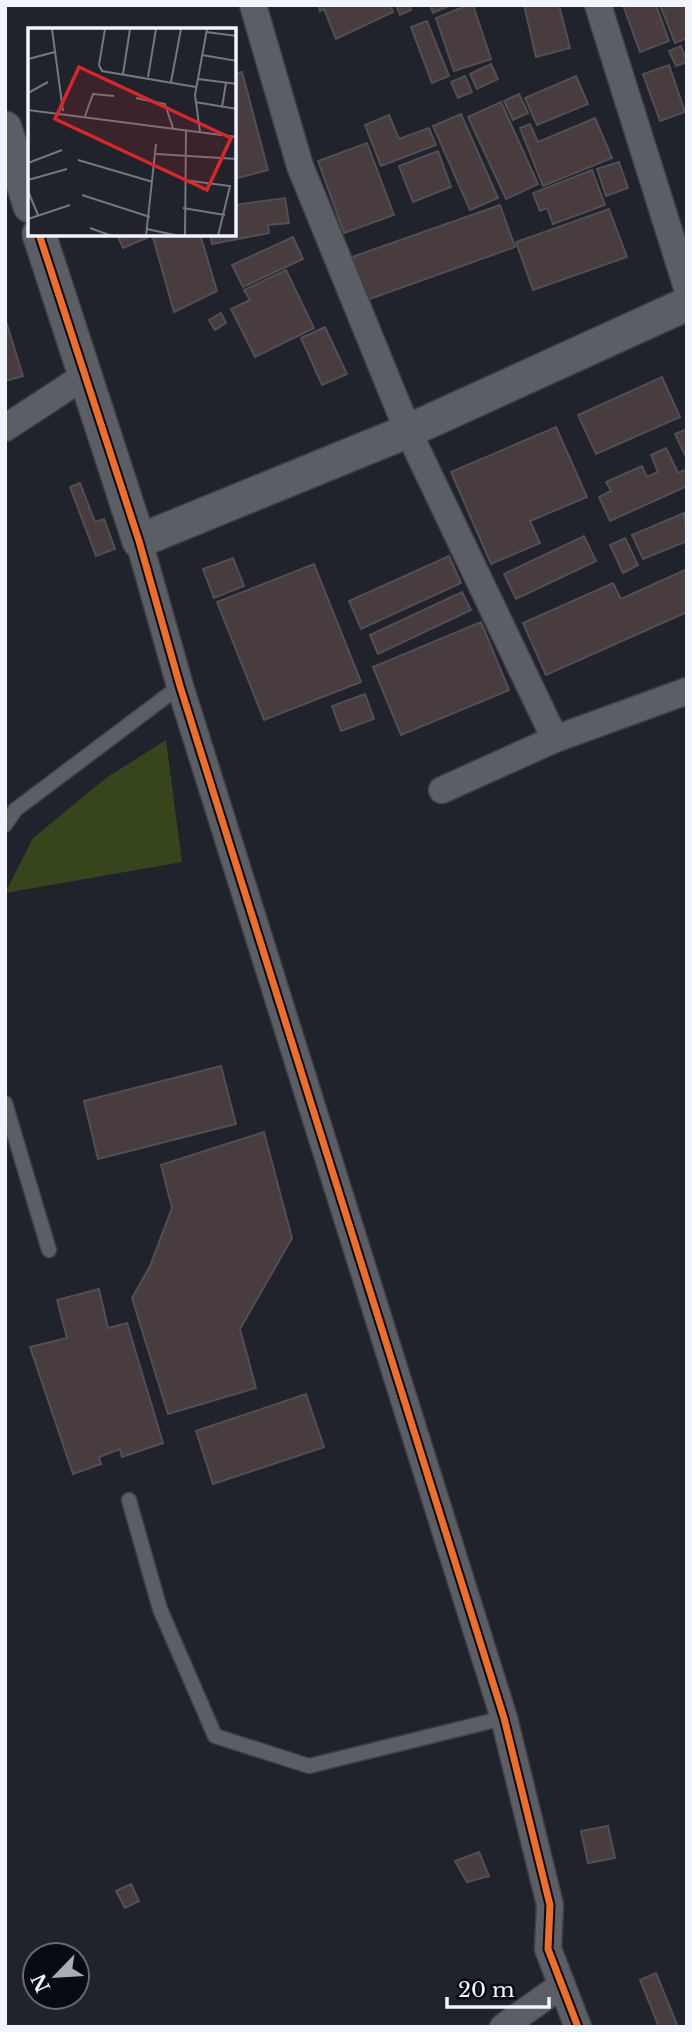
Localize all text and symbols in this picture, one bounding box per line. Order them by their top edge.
inset map [28,28,236,236]
north arrow [21,1941,91,2011]
scale bar [447,1966,548,2010]
text: N [27,1970,55,1996]
text: 20 m [458,1977,515,2003]

